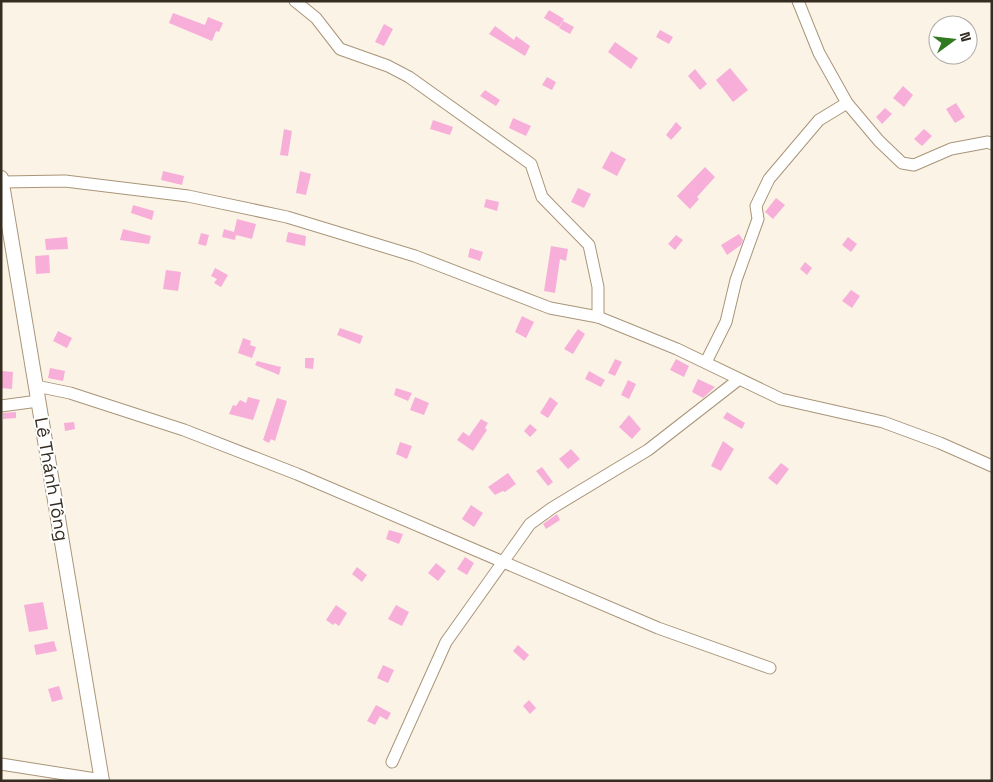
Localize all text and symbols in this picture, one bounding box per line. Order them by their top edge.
north arrow [928,15,978,65]
text: N [956,30,975,44]
street label: Lê Thánh Tông [30,415,74,543]

